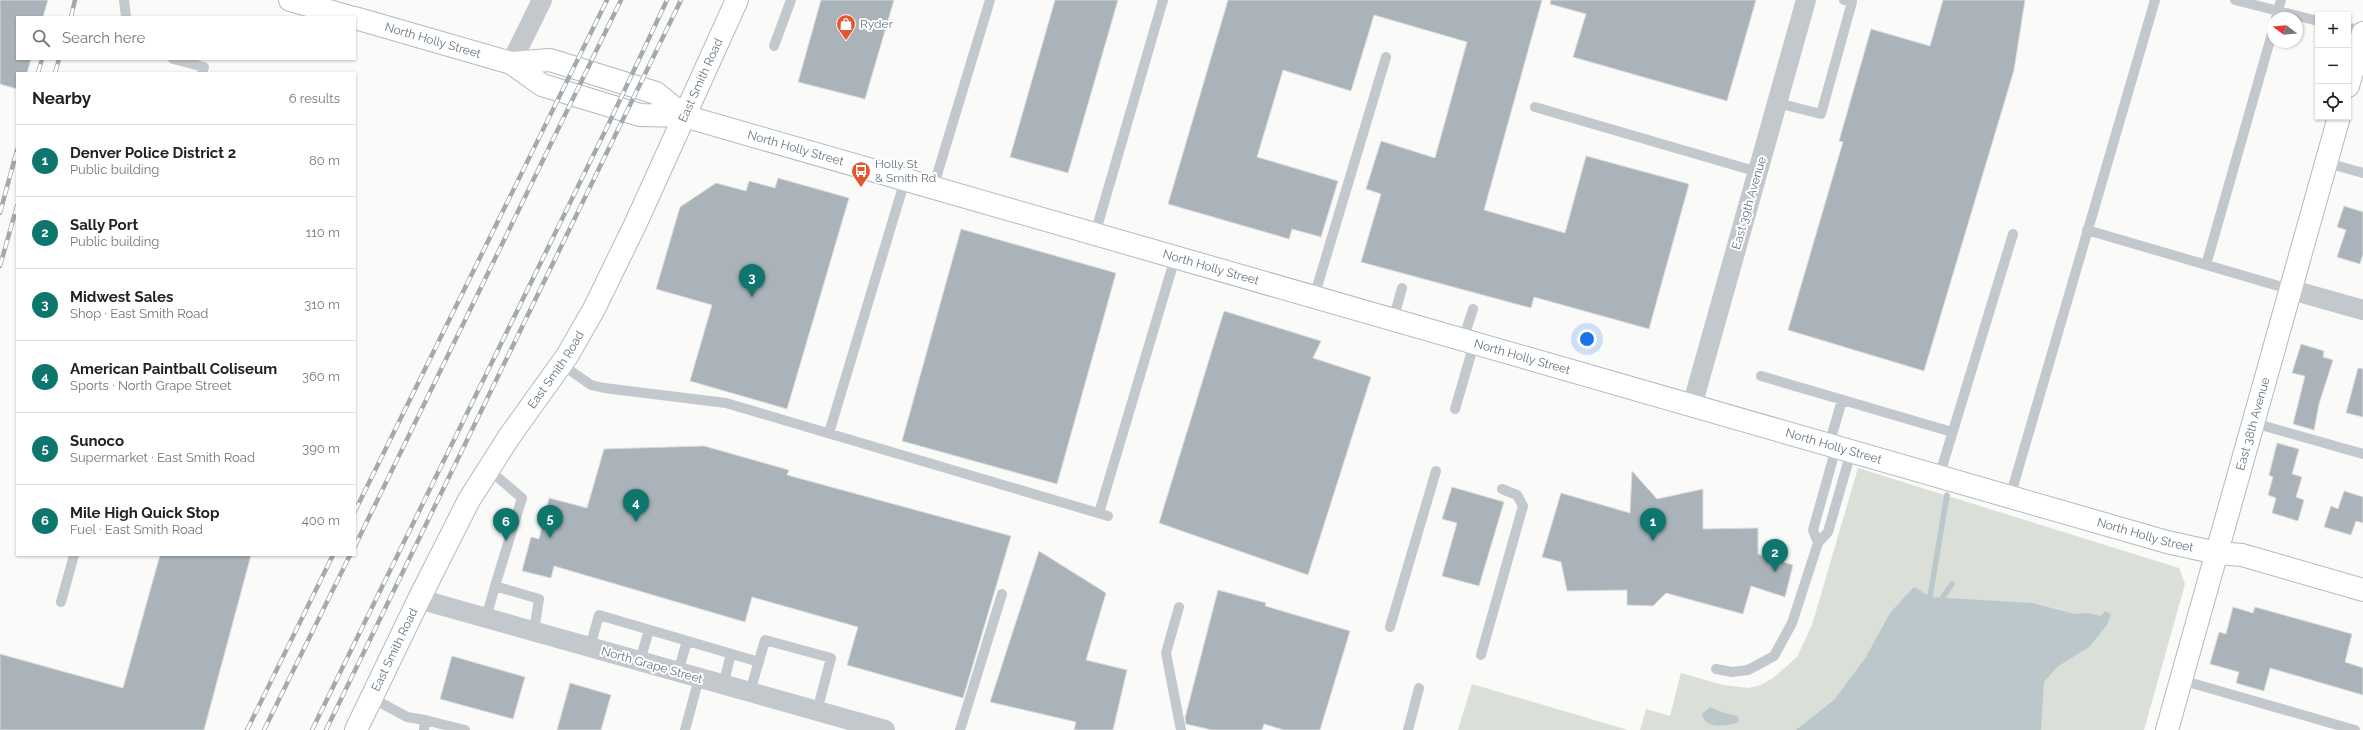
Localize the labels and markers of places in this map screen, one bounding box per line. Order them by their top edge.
shop icon: Ryder [835,13,857,41]
place label: Ryder [860,17,894,31]
place label: Holly St & Smith Rd [875,157,936,185]
bus stop icon: Holly St & Smith Rd [850,160,872,188]
pin: 3 [739,264,765,297]
pin: 4 [623,489,649,522]
pin: 5 [537,505,563,538]
pin: 6 [493,508,519,541]
pin: 1 [1640,508,1666,541]
pin: 2 [1762,539,1788,572]

